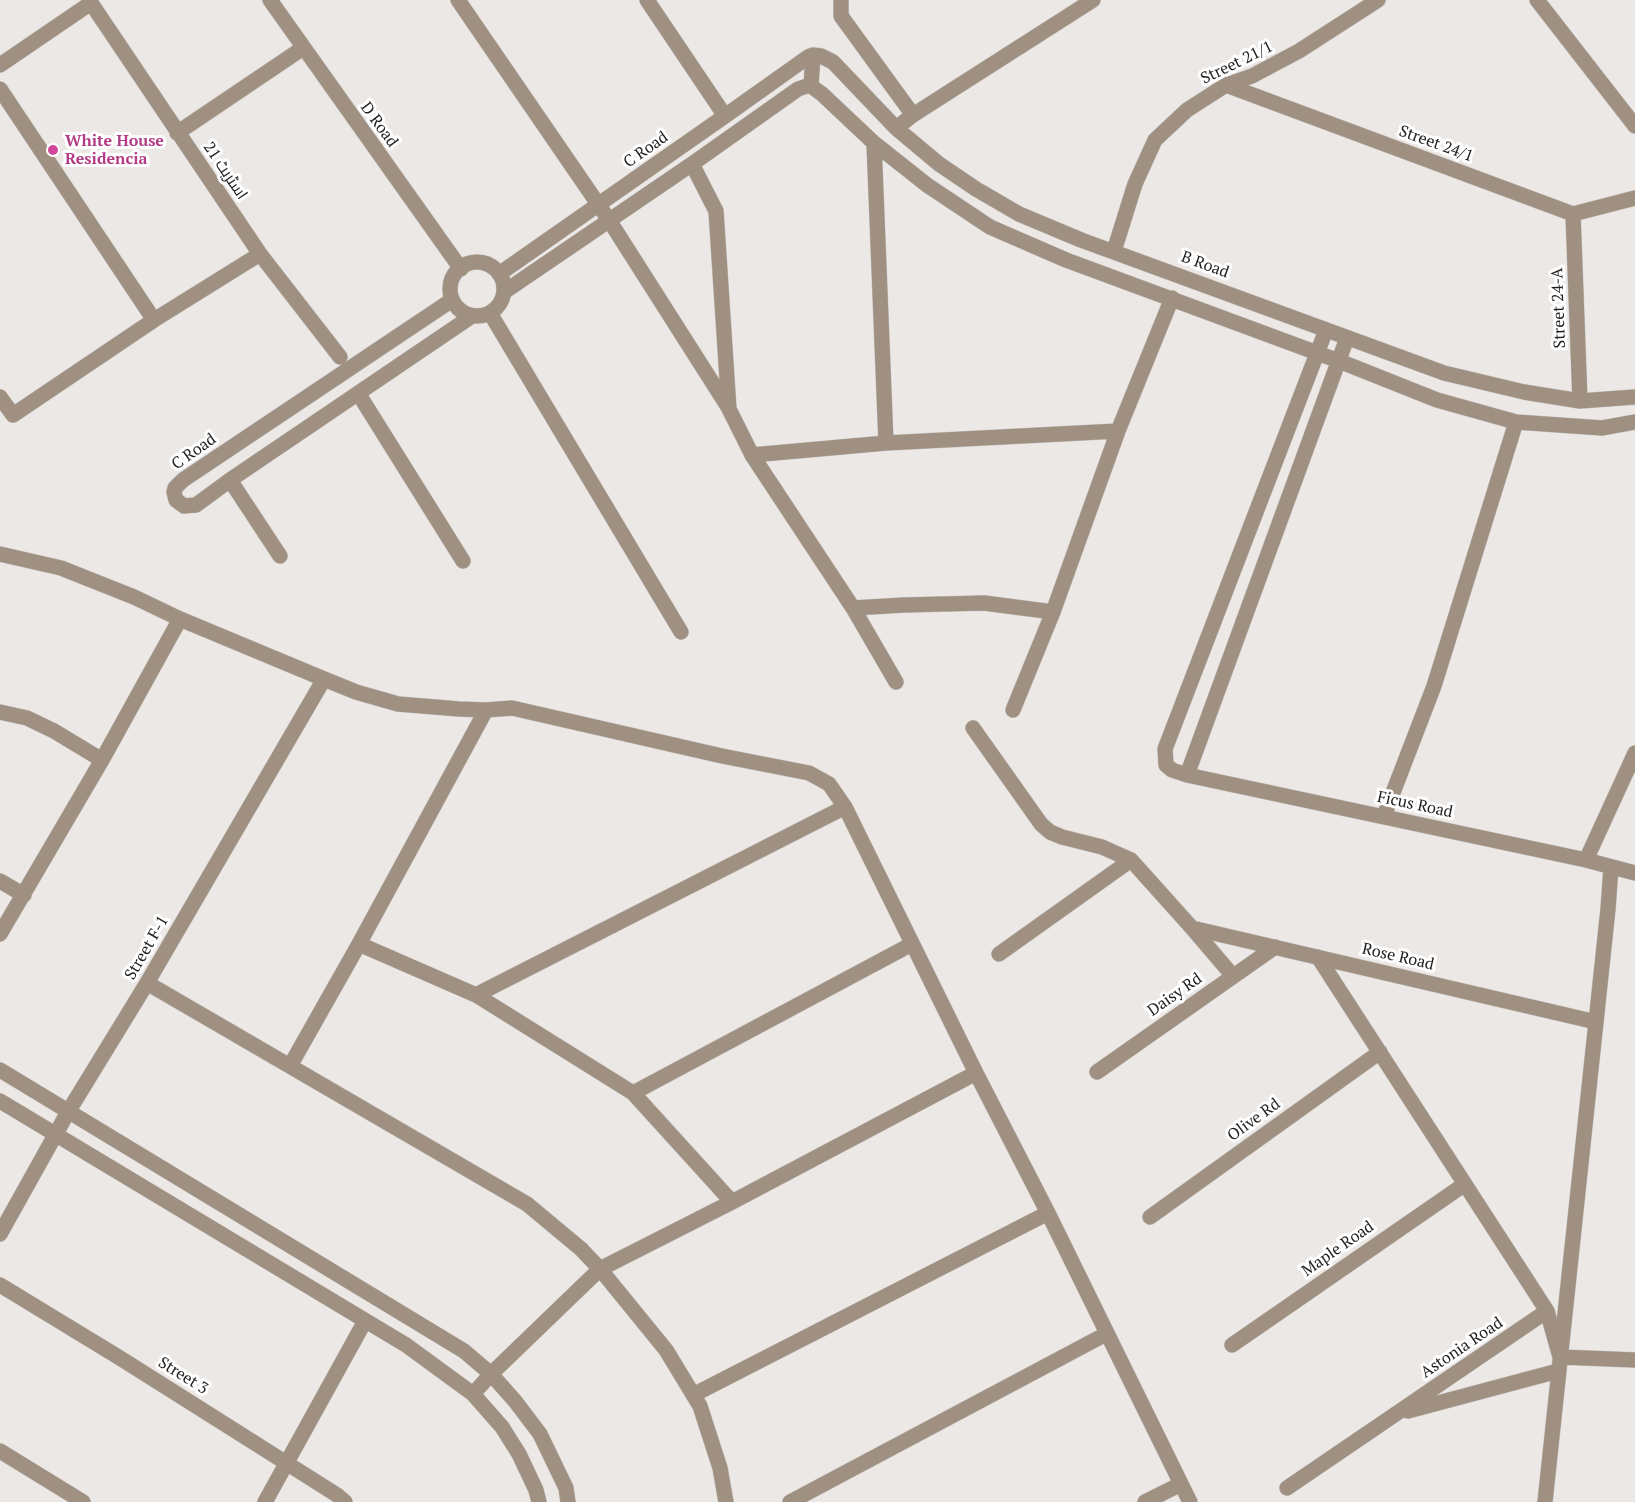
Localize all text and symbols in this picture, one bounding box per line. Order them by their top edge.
street label: Street 21/1 [1198,37,1276,89]
street label: D Road [356,99,402,151]
street label: Street 24/1 [1396,122,1476,166]
street label: C Road [620,128,672,172]
place label: White House Residencia [65,131,164,169]
street label: اسٹریٹ 21 [199,139,251,203]
marker: White House Residencia [46,143,60,157]
street label: B Road [1178,248,1232,282]
street label: Street 24-A [1548,267,1570,349]
street label: C Road [168,430,220,474]
street label: Ficus Road [1376,788,1454,822]
street label: Street F-1 [121,913,173,983]
street label: Rose Road [1360,939,1436,975]
street label: Daisy Rd [1144,969,1206,1021]
street label: Olive Rd [1224,1095,1284,1145]
street label: Maple Road [1298,1217,1378,1281]
street label: Astonia Road [1417,1314,1507,1382]
street label: Street 3 [155,1353,211,1399]

